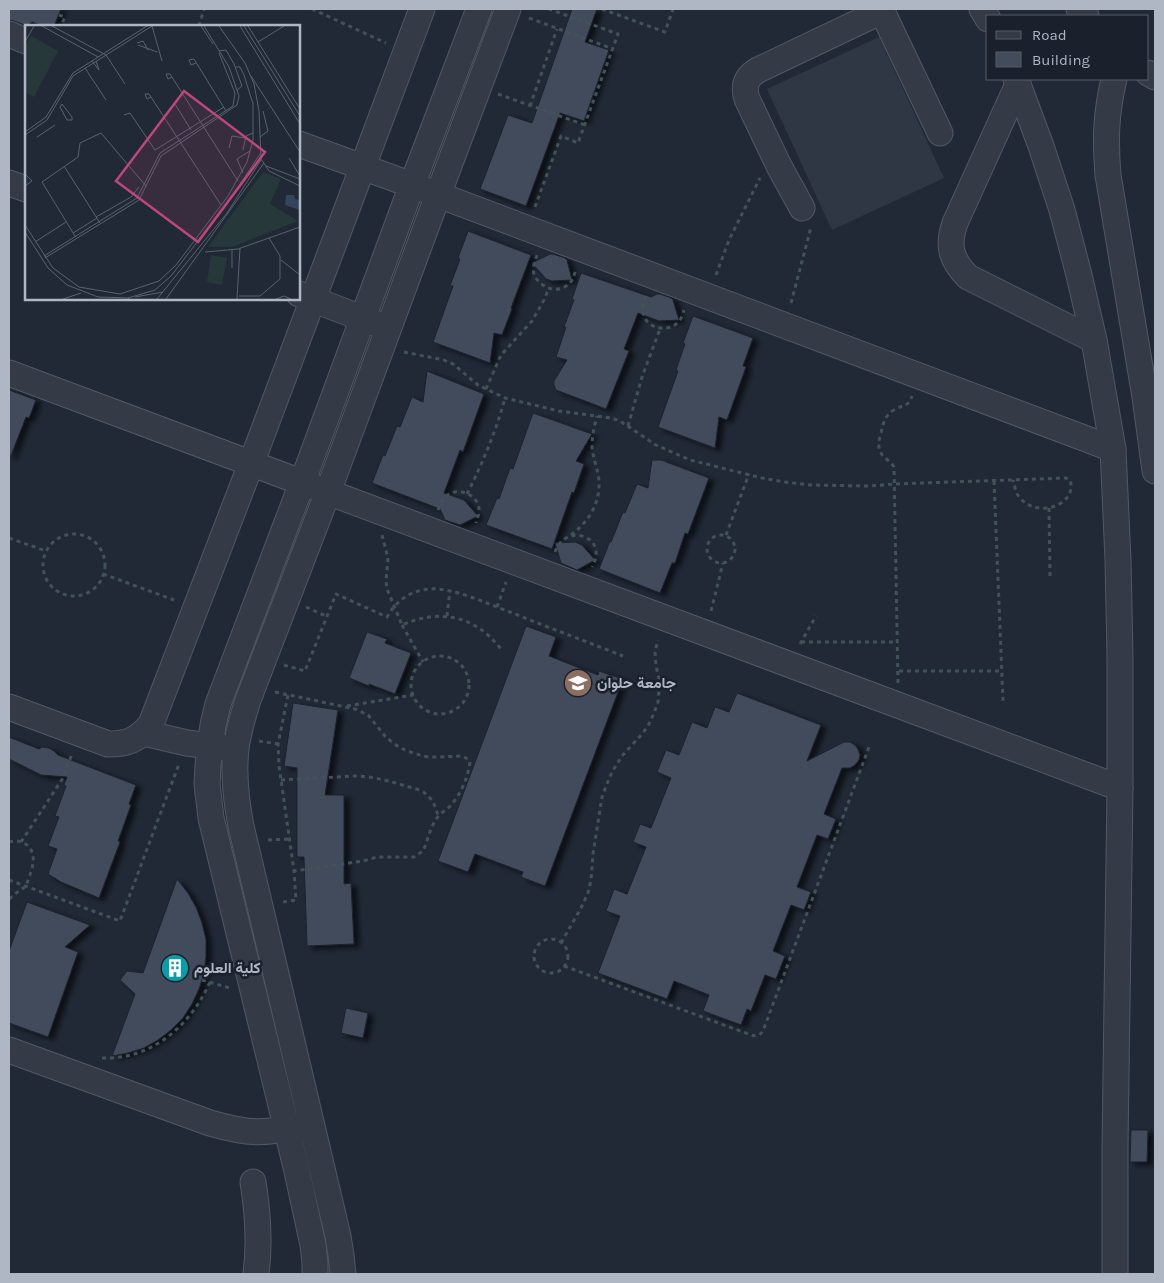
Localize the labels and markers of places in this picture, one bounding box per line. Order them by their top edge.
school or university icon: جامعة حلوان [563,668,593,698]
place label: جامعة حلوان [597,674,676,692]
building icon: كلية العلوم [160,953,190,983]
place label: كلية العلوم [194,959,261,978]

